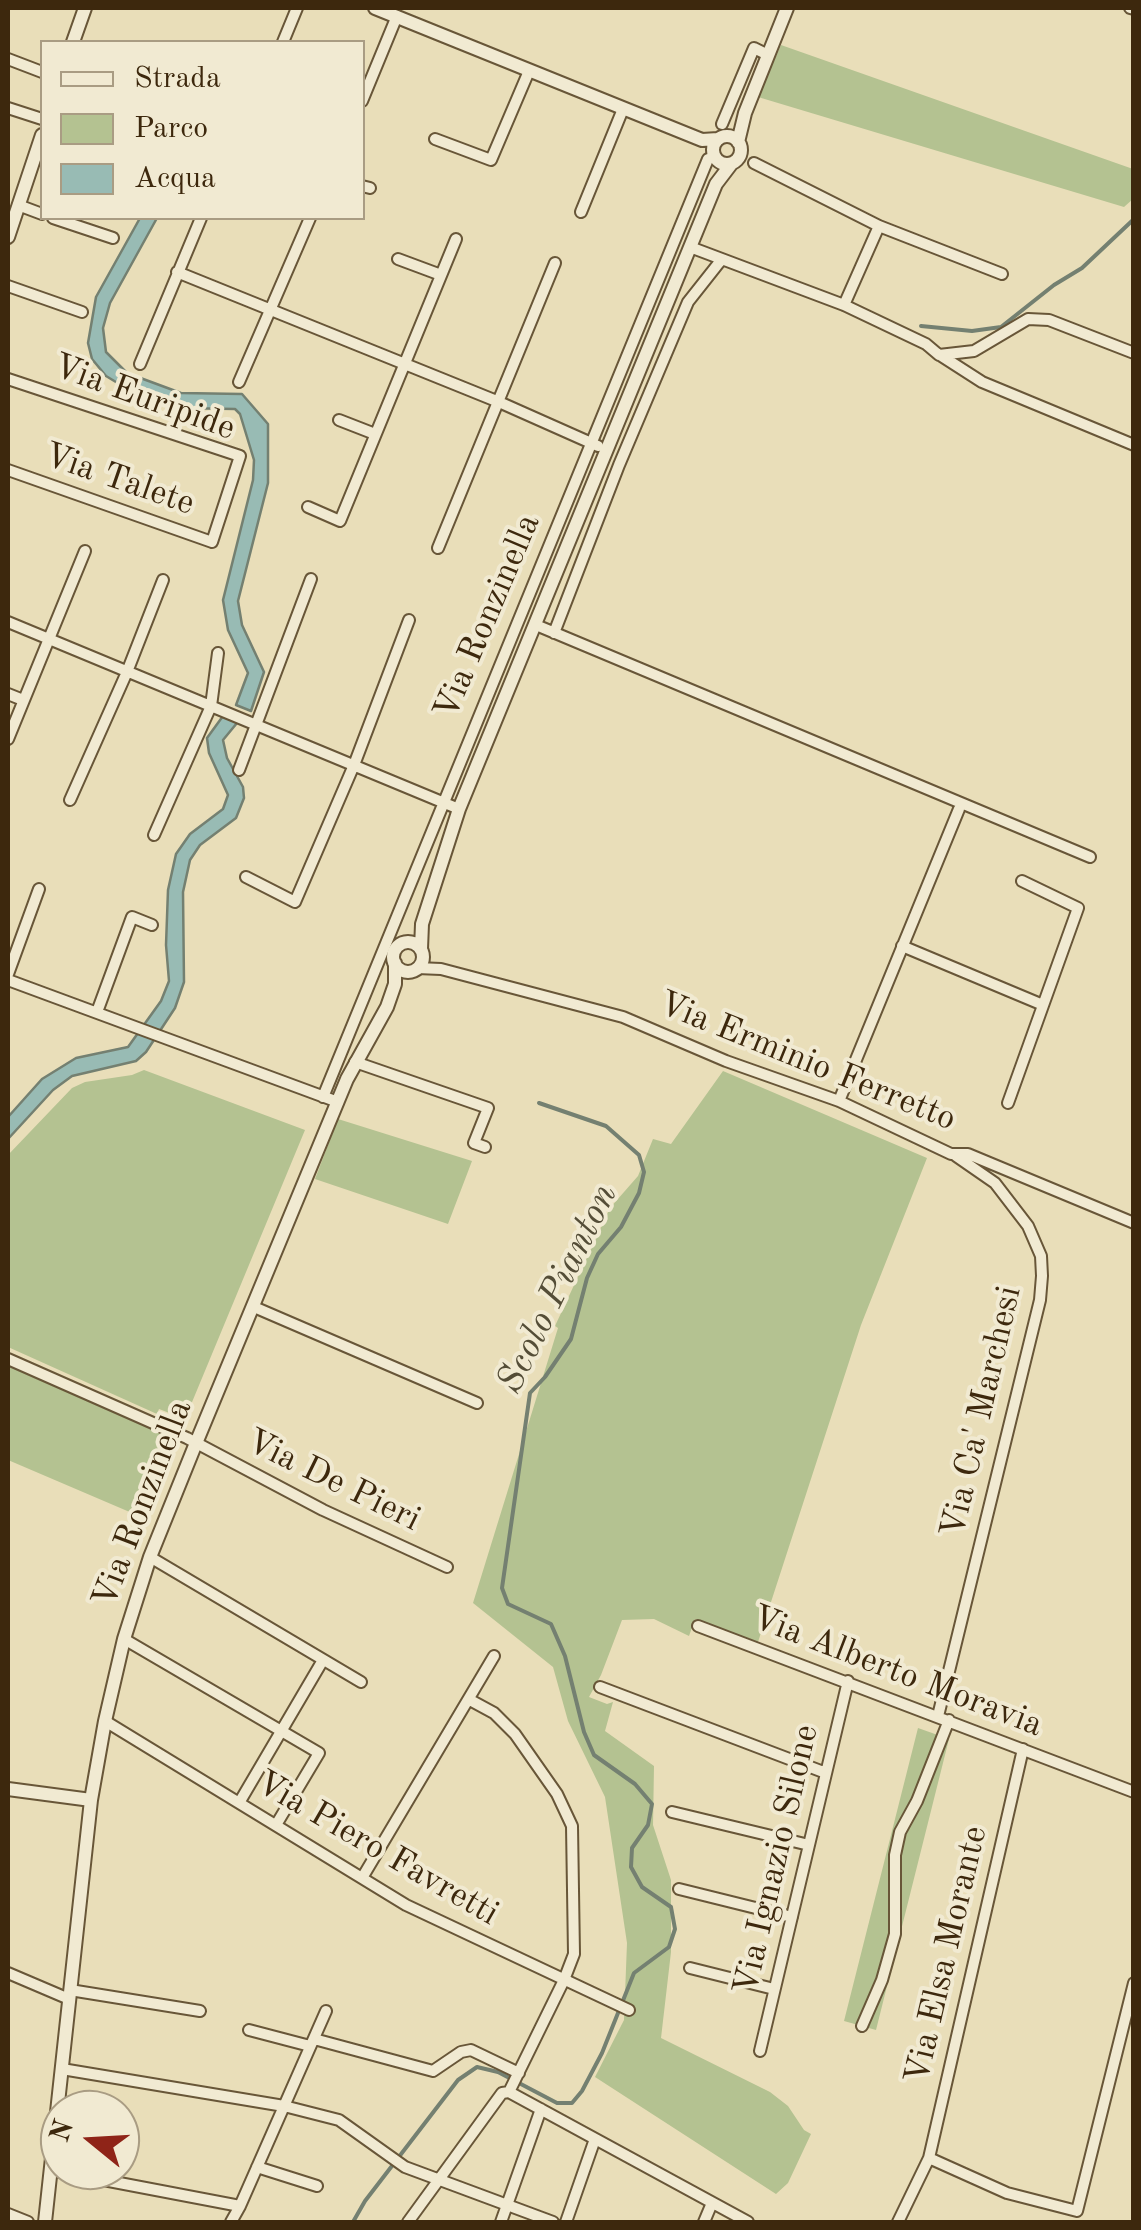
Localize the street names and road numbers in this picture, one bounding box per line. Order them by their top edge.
street label: Via Euripide [47,346,241,450]
street label: Via Talete [38,435,200,525]
street label: Via Ronzinella [426,508,550,726]
street label: Via Erminio Ferretto [652,983,962,1141]
street label: Via Ca' Marchesi [933,1282,1031,1542]
street label: Via Ronzinella [84,1394,202,1614]
street label: Via De Pieri [239,1421,427,1541]
street label: Via Alberto Moravia [745,1597,1049,1747]
street label: Via Ignazio Silone [726,1721,828,1999]
street label: Via Piero Favretti [248,1762,506,1936]
street label: Via Elsa Morante [897,1822,997,2088]

